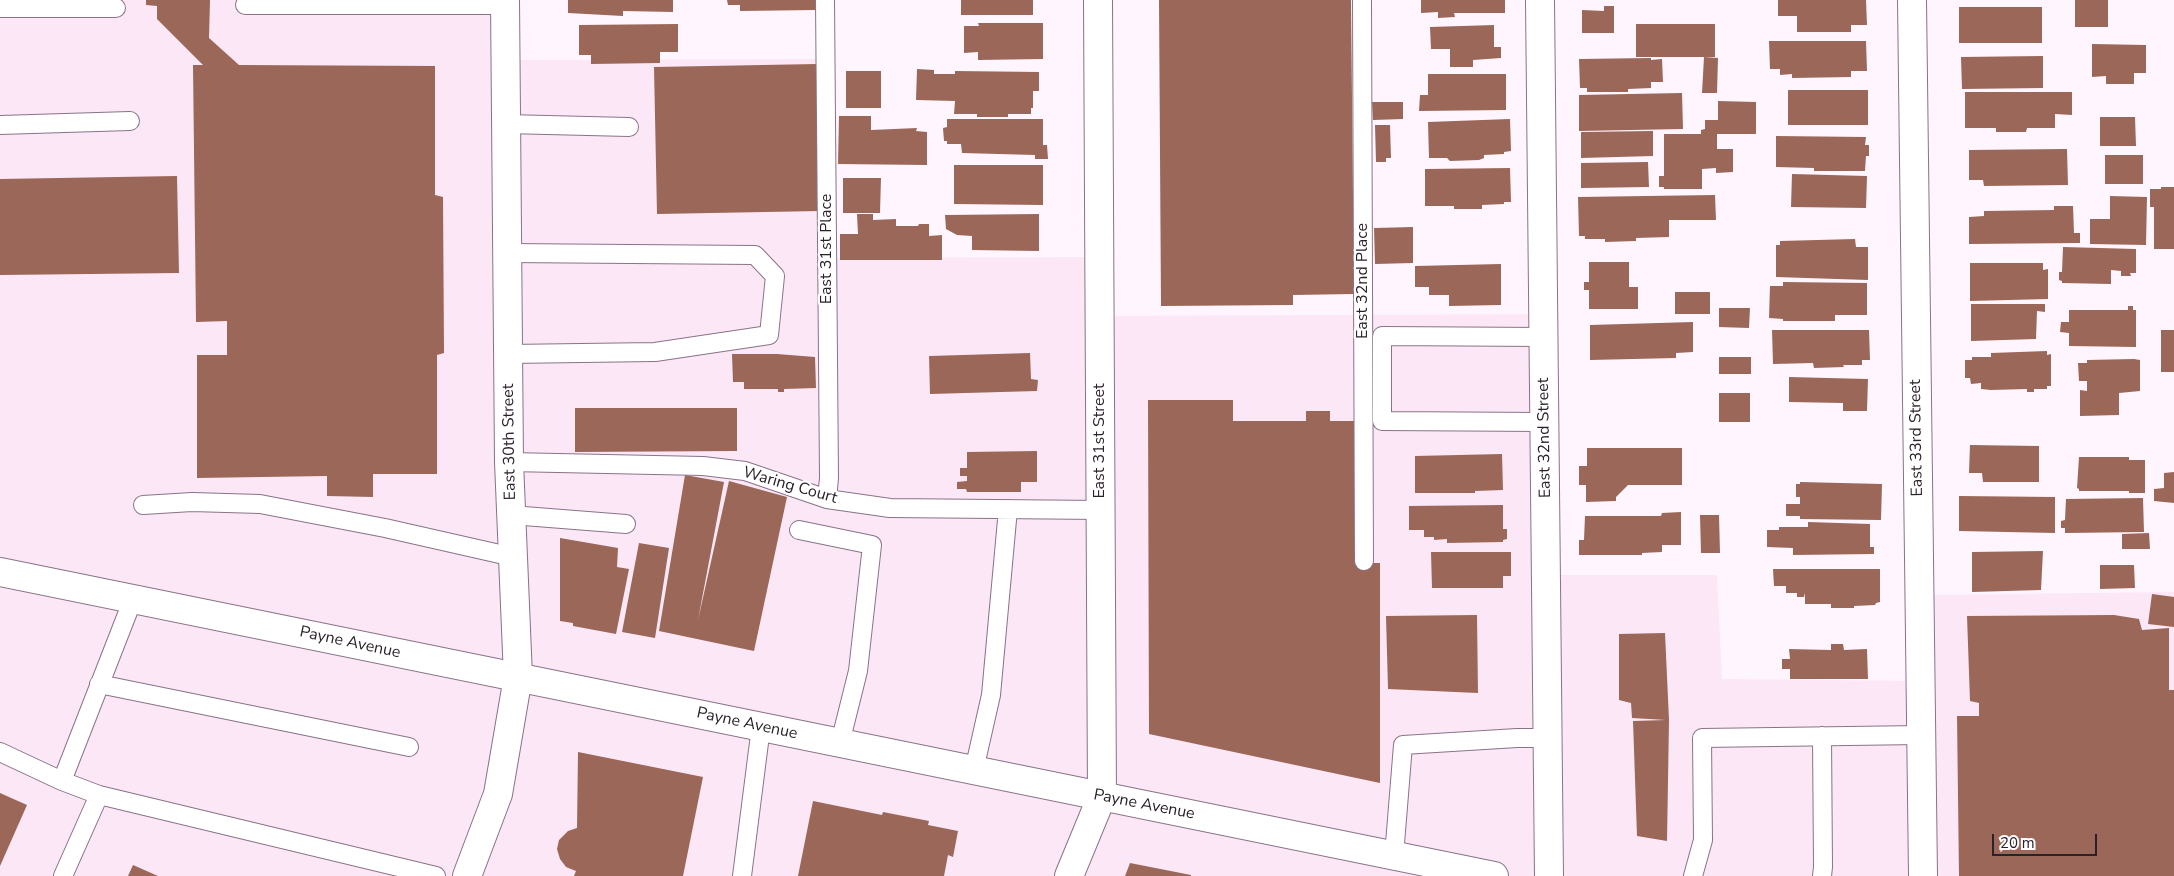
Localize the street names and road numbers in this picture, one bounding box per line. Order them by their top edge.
street label: East 31st Place [817,194,837,304]
street label: East 32nd Place [1353,223,1373,339]
street label: East 32nd Street [1534,378,1556,498]
street label: East 33rd Street [1906,379,1928,497]
street label: East 31st Street [1090,383,1110,499]
street label: East 30th Street [499,384,521,500]
street label: Waring Court [741,463,839,509]
street label: Payne Avenue [298,623,402,663]
street label: Payne Avenue [695,704,799,744]
street label: Payne Avenue [1092,786,1196,824]

